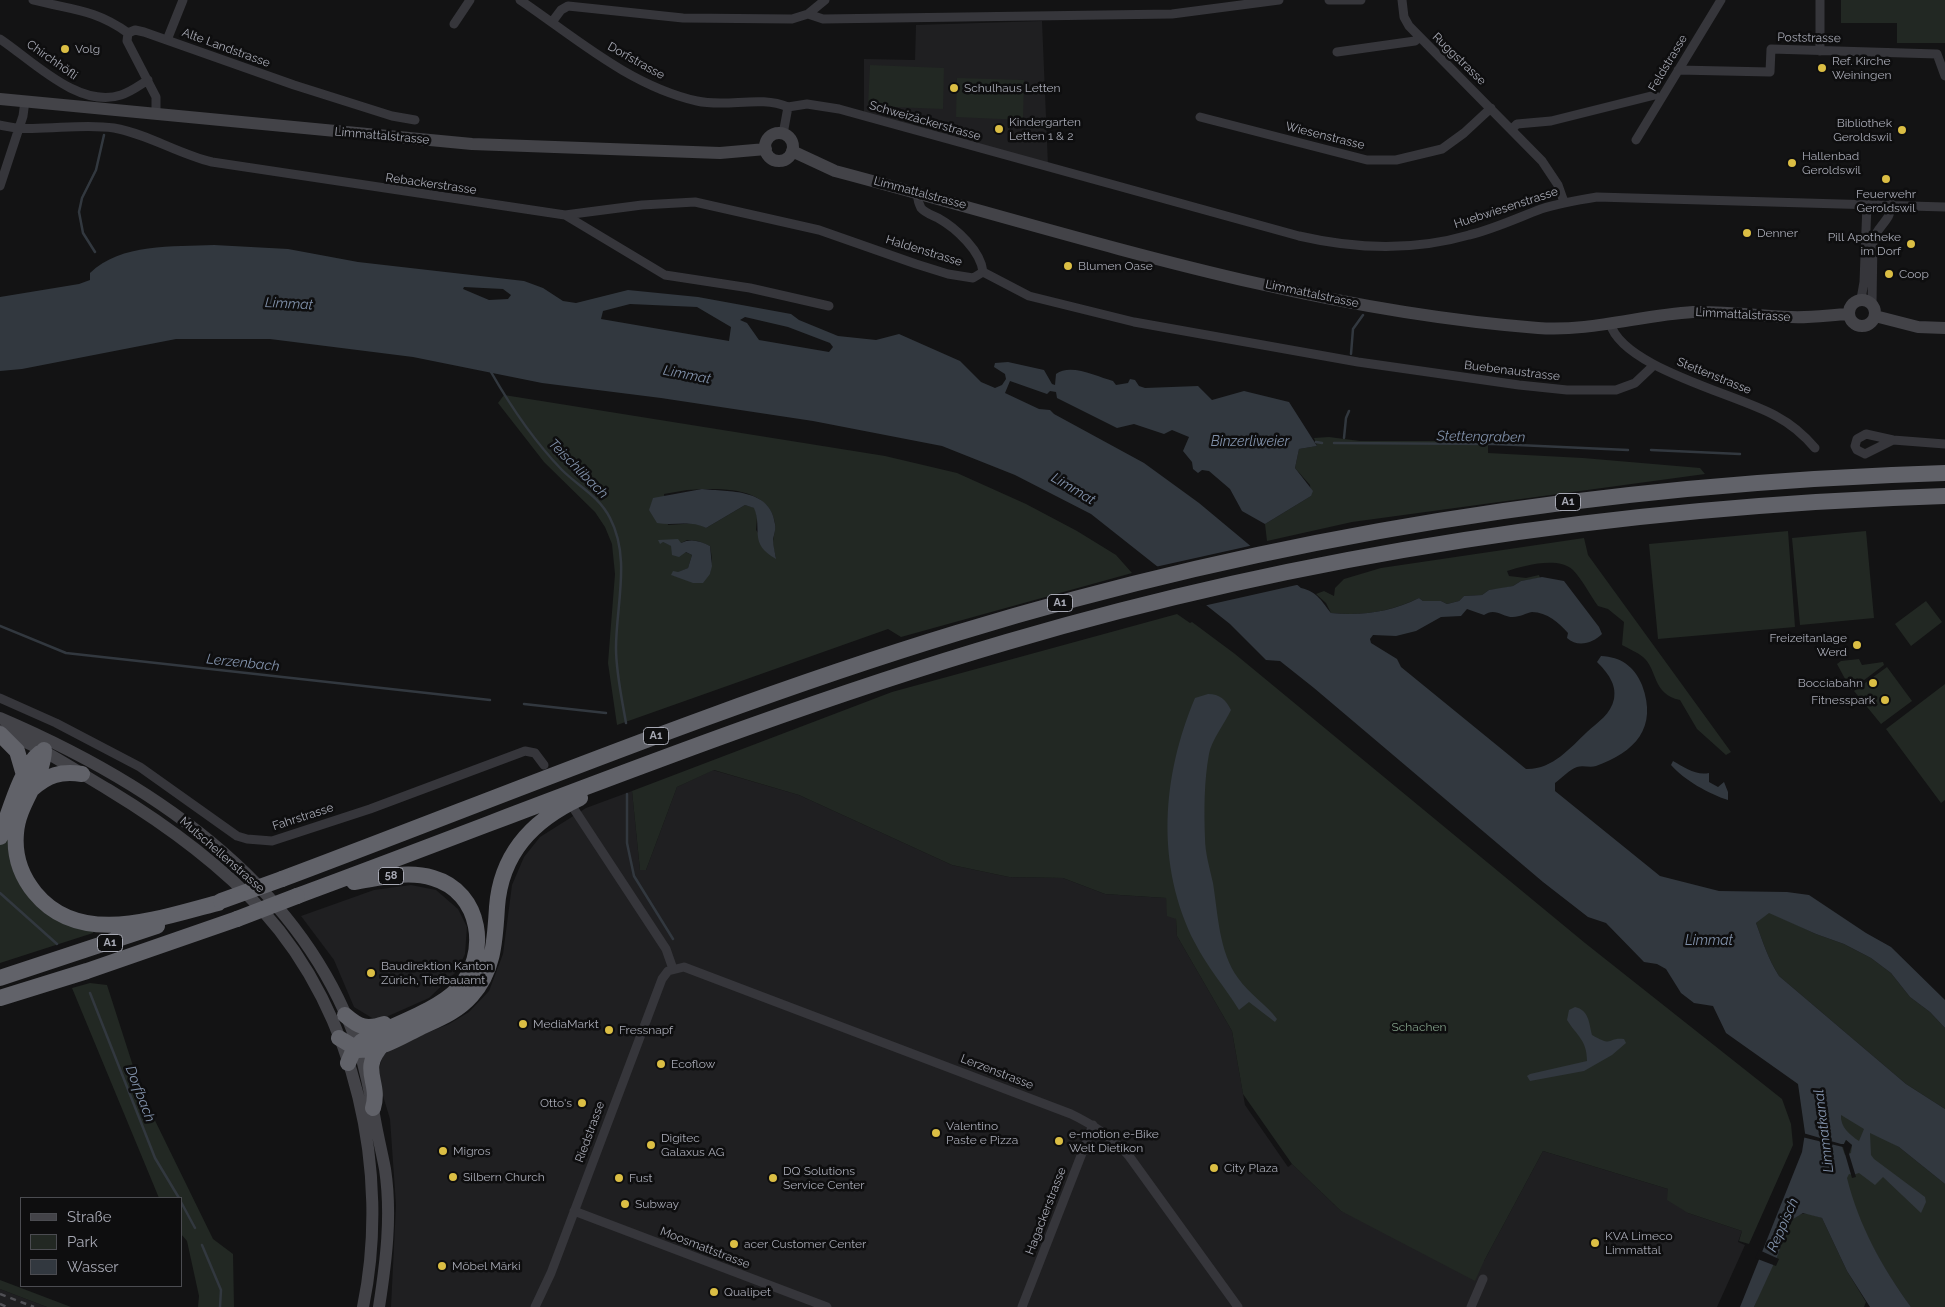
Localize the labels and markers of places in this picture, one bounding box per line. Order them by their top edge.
place label: Volg [75,42,100,56]
marker: Volg [59,43,71,55]
place label: Ref. Kirche Weiningen [1832,54,1891,82]
marker: Ref. Kirche Weiningen [1816,62,1828,74]
place label: Schulhaus Letten [964,81,1061,95]
marker: Schulhaus Letten [948,82,960,94]
place label: Kindergarten Letten 1 & 2 [1009,115,1081,143]
place label: Bibliothek Geroldswil [1833,116,1892,144]
marker: Kindergarten Letten 1 & 2 [993,123,1005,135]
marker: Bibliothek Geroldswil [1896,124,1908,136]
place label: Hallenbad Geroldswil [1802,149,1861,177]
marker: Hallenbad Geroldswil [1786,157,1798,169]
marker: Feuerwehr Geroldswil [1880,173,1892,185]
place label: Feuerwehr Geroldswil [1856,187,1916,215]
place label: Denner [1757,226,1798,240]
marker: Denner [1741,227,1753,239]
place label: Pill Apotheke im Dorf [1828,230,1901,258]
marker: Pill Apotheke im Dorf [1905,238,1917,250]
place label: Blumen Oase [1078,259,1153,273]
marker: Blumen Oase [1062,260,1074,272]
place label: Coop [1899,267,1929,281]
marker: Coop [1883,268,1895,280]
place label: Freizeitanlage Werd [1769,631,1847,659]
marker: Freizeitanlage Werd [1851,639,1863,651]
place label: Bocciabahn [1798,676,1863,690]
marker: Bocciabahn [1867,677,1879,689]
place label: Fitnesspark [1811,693,1875,707]
marker: Fitnesspark [1879,694,1891,706]
place label: Baudirektion Kanton Zürich, Tiefbauamt [381,959,493,987]
marker: Baudirektion Kanton Zürich, Tiefbauamt [365,967,377,979]
place label: MediaMarkt [533,1017,599,1031]
marker: MediaMarkt [517,1018,529,1030]
place label: Fressnapf [619,1023,673,1037]
marker: Fressnapf [603,1024,615,1036]
place label: Ecoflow [671,1057,715,1071]
marker: Ecoflow [655,1058,667,1070]
place label: Otto's [540,1096,572,1110]
marker: Otto's [576,1097,588,1109]
place label: Valentino Paste e Pizza [946,1119,1018,1147]
marker: Valentino Paste e Pizza [930,1127,942,1139]
place label: e-motion e-Bike Welt Dietikon [1069,1127,1159,1155]
place label: Digitec Galaxus AG [661,1131,724,1159]
marker: e-motion e-Bike Welt Dietikon [1053,1135,1065,1147]
marker: Digitec Galaxus AG [645,1139,657,1151]
place label: Migros [453,1144,491,1158]
marker: Migros [437,1145,449,1157]
place label: City Plaza [1224,1161,1278,1175]
marker: City Plaza [1208,1162,1220,1174]
place label: DQ Solutions Service Center [783,1164,865,1192]
place label: Silbern Church [463,1170,545,1184]
marker: Silbern Church [447,1171,459,1183]
place label: Fust [629,1171,653,1185]
marker: Fust [613,1172,625,1184]
marker: DQ Solutions Service Center [767,1172,779,1184]
place label: Subway [635,1197,679,1211]
marker: Subway [619,1198,631,1210]
place label: KVA Limeco Limmattal [1605,1229,1673,1257]
place label: acer Customer Center [744,1237,866,1251]
marker: KVA Limeco Limmattal [1589,1237,1601,1249]
marker: acer Customer Center [728,1238,740,1250]
place label: Möbel Märki [452,1259,521,1273]
marker: Möbel Märki [436,1260,448,1272]
place label: Qualipet [724,1285,771,1299]
marker: Qualipet [708,1286,720,1298]

